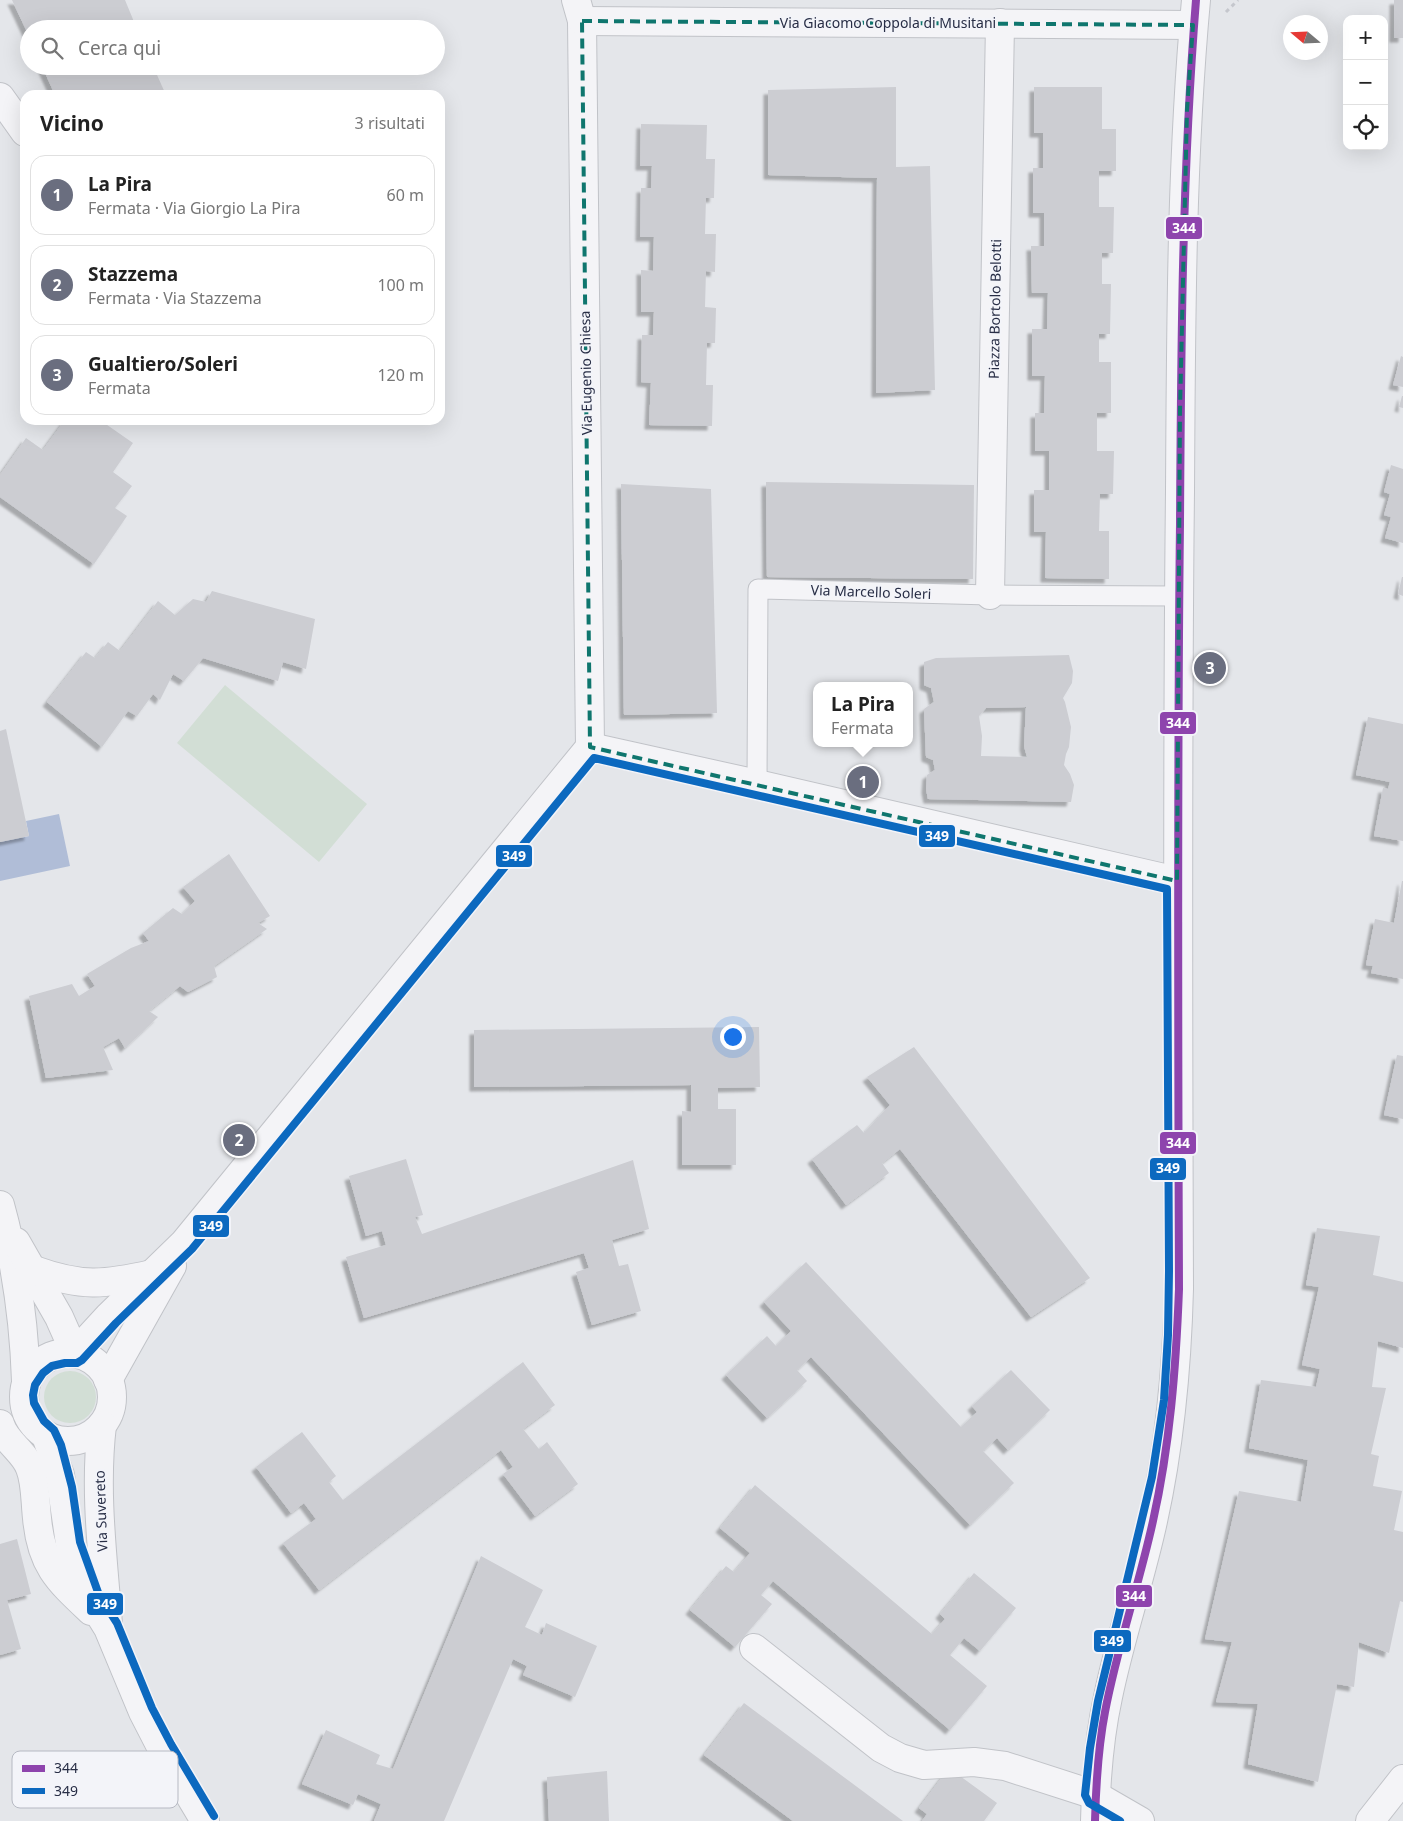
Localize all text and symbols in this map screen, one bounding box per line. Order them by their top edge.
street label: Via Giacomo Coppola di Musitani [780,13,996,32]
north arrow [1283,15,1328,60]
map controls [1343,15,1388,150]
button: + [1343,15,1388,60]
search box [20,20,445,75]
icon: search [38,34,66,62]
text: Cerca qui [78,35,161,61]
button: − [1343,60,1388,105]
button: locate [1343,105,1388,150]
text: Vicino [40,109,104,137]
text: 3 risultati [355,112,425,134]
text: La Pira [88,171,152,197]
text: 1 [52,184,62,206]
text: 60 m [387,184,424,206]
text: Fermata · Via Giorgio La Pira [88,197,300,219]
line badge: 344 [1165,216,1203,240]
text: 344 [1172,218,1196,237]
street label: Piazza Bortolo Belotti [984,239,1005,379]
text: Stazzema [88,261,178,287]
text: 2 [52,274,62,296]
text: 100 m [377,274,424,296]
text: Fermata · Via Stazzema [88,287,262,309]
street label: Via Eugenio Chiesa [575,311,596,435]
text: Gualtiero/Soleri [88,351,238,377]
text: 3 [52,364,62,386]
text: 120 m [377,364,424,386]
text: Fermata [88,377,151,399]
street label: Via Marcello Soleri [810,580,932,603]
pin: 3 [1194,649,1226,687]
popup [813,682,913,747]
text: La Pira [831,691,895,717]
line badge: 344 [1159,711,1197,735]
text: 344 [1166,713,1190,732]
text: Fermata [831,717,894,739]
pin: 1 [847,763,879,801]
line badge: 349 [918,824,956,848]
text: 349 [925,826,949,845]
line badge: 349 [495,844,533,868]
text: 349 [502,846,526,865]
your location [720,1024,746,1050]
pin: 2 [223,1121,255,1159]
line badge: 344 [1159,1131,1197,1155]
text: 344 [1166,1133,1190,1152]
line badge: 349 [1149,1157,1187,1181]
text: 349 [1156,1158,1180,1177]
line badge: 349 [192,1214,230,1238]
text: 349 [199,1216,223,1235]
street label: Via Suvereto [90,1470,111,1552]
line badge: 344 [1115,1584,1153,1608]
text: 344 [1122,1586,1146,1605]
line badge: 349 [86,1592,124,1616]
text: 349 [93,1594,117,1613]
line badge: 349 [1093,1629,1132,1653]
text: 349 [1100,1631,1124,1650]
legend [12,1751,178,1808]
text: 344 [54,1758,78,1777]
text: 349 [54,1781,78,1800]

